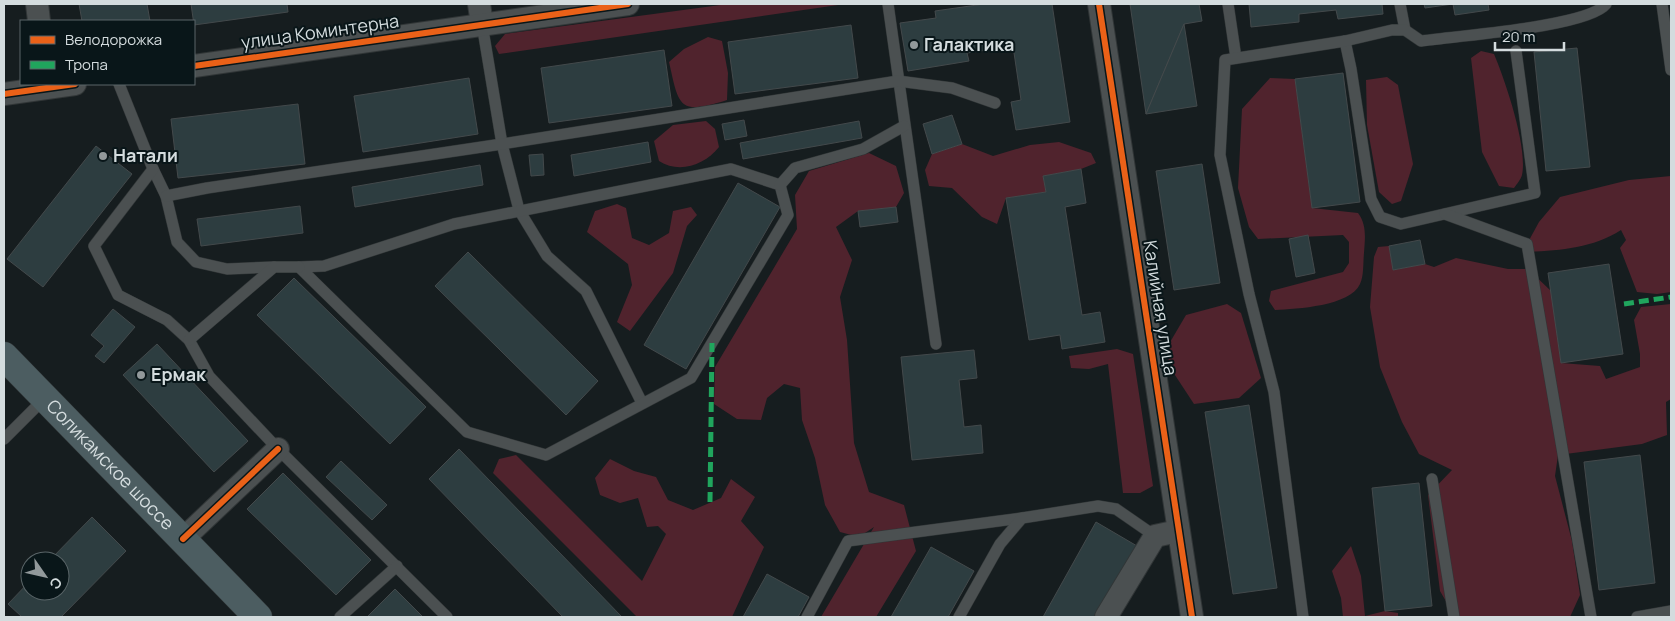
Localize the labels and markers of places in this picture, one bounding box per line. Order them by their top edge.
place label: Галактика [924,32,1014,56]
marker: Галактика [908,39,920,51]
place label: Натали [113,143,178,167]
marker: Натали [97,150,109,162]
place label: Ермак [151,362,207,386]
marker: Ермак [135,369,147,381]

